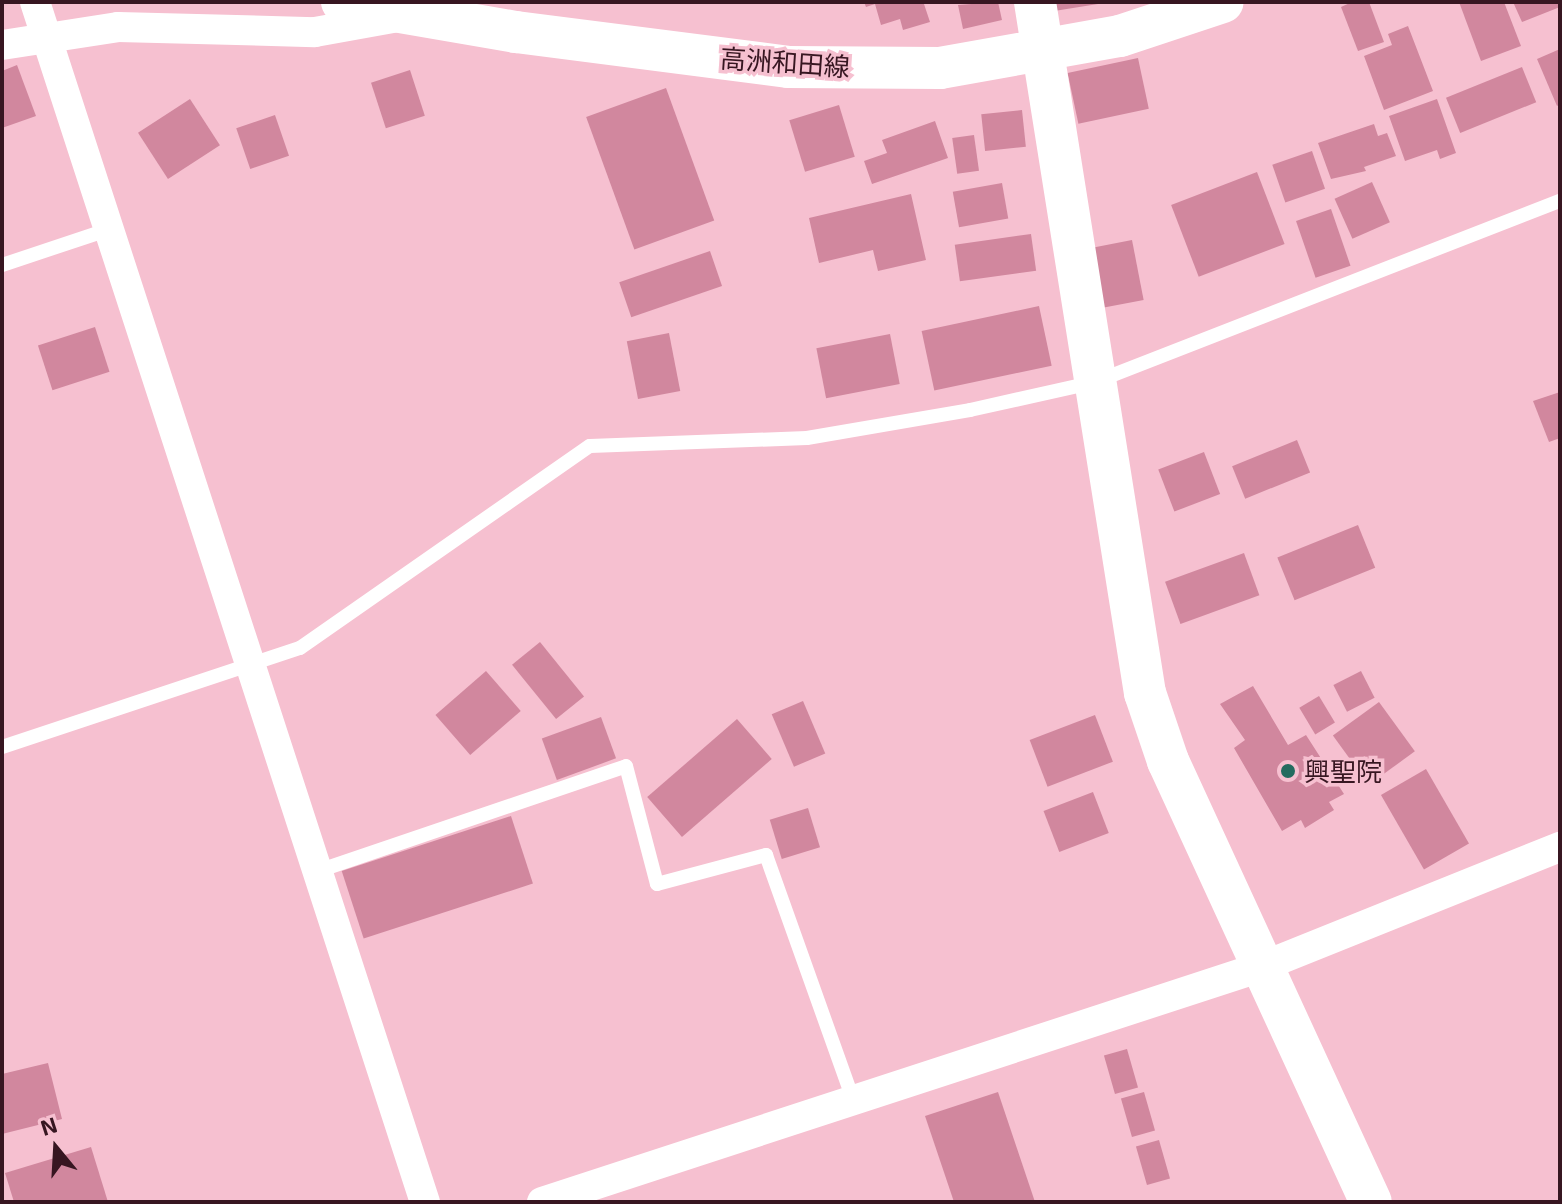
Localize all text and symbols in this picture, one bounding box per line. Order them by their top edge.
street label: 高洲和田線 [719,42,851,82]
place label: 興聖院 [1304,755,1382,787]
marker: 興聖院 [1279,762,1297,780]
north arrow [16,1108,96,1188]
text: N [37,1110,60,1140]

